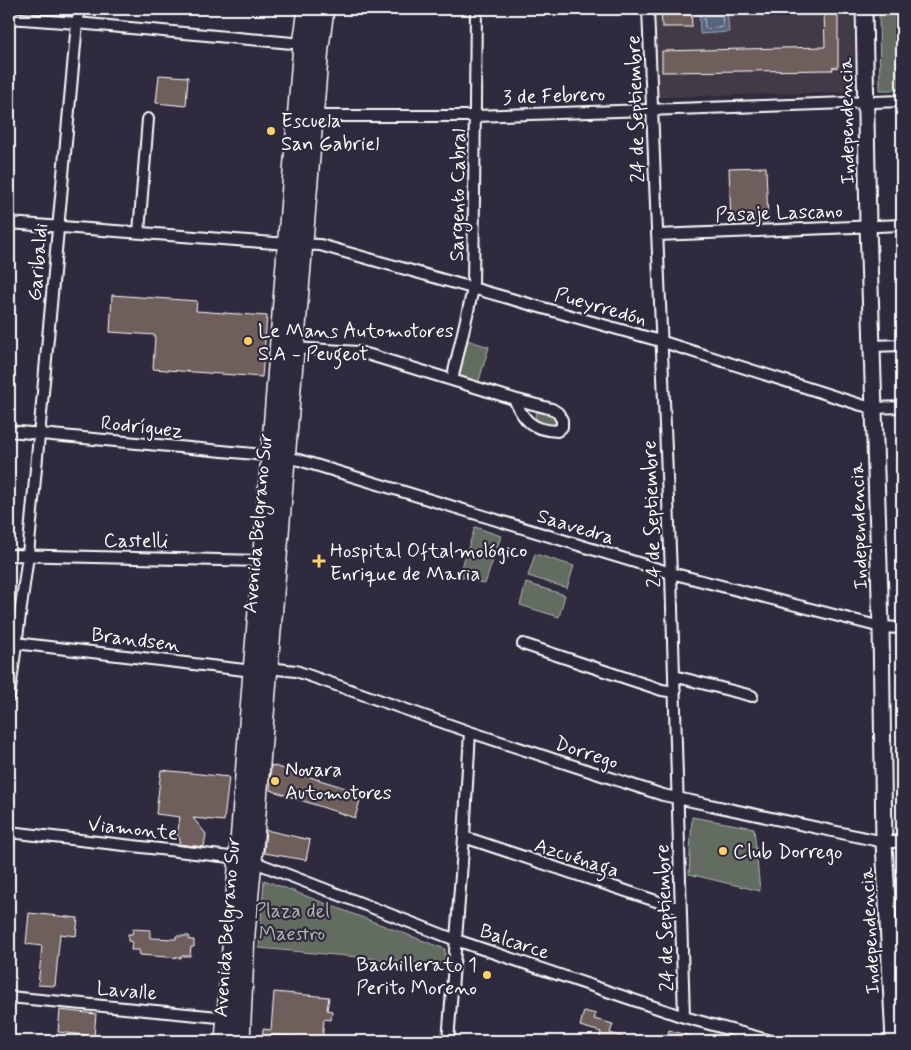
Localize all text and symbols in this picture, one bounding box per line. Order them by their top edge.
street label: 24 de Septiembre [620,35,653,183]
street label: Independencia [833,56,862,185]
street label: 3 de Febrero [502,81,606,112]
place label: Escuela San Gabriel [281,108,379,158]
marker: Escuela San Gabriel [265,125,277,137]
street label: Sargento Cabral [444,128,474,262]
street label: Pasaje Lascano [715,198,843,229]
street label: Garibaldi [22,222,55,302]
street label: Pueyrredón [551,281,650,333]
place label: Le Mans Automotores S.A - Peugeot [258,318,454,370]
marker: Le Mans Automotores S.A - Peugeot [242,335,254,347]
street label: Rodríguez [99,410,184,445]
street label: Avenida Belgrano Sur [237,432,281,615]
street label: 24 de Septiembre [636,440,669,588]
street label: Independencia [844,461,875,590]
street label: Saavedra [534,503,617,552]
street label: Castelli [103,527,169,556]
place label: Hospital Oftalmológico Enrique de Maria [330,538,527,588]
marker: Hospital Oftalmológico Enrique de Maria [312,554,326,568]
street label: Brandsen [90,622,182,659]
street label: Dorrego [551,730,622,776]
place label: Novara Automotores [285,757,392,807]
marker: Novara Automotores [269,775,281,787]
street label: Viamonte [87,811,179,848]
street label: Azcuénaga [530,832,622,887]
street label: Avenida Belgrano Sur [208,836,248,1018]
place label: Club Dorrego [733,839,843,866]
street label: 24 de Septiembre [649,844,682,992]
marker: Club Dorrego [717,845,729,857]
street label: Independencia [854,866,887,995]
park label: Plaza del Maestro [254,898,330,948]
street label: Balcarce [476,918,553,967]
place label: Bachillerato 1 Perito Moreno [356,952,477,1002]
marker: Bachillerato 1 Perito Moreno [481,969,493,981]
street label: Lavalle [96,975,158,1008]

